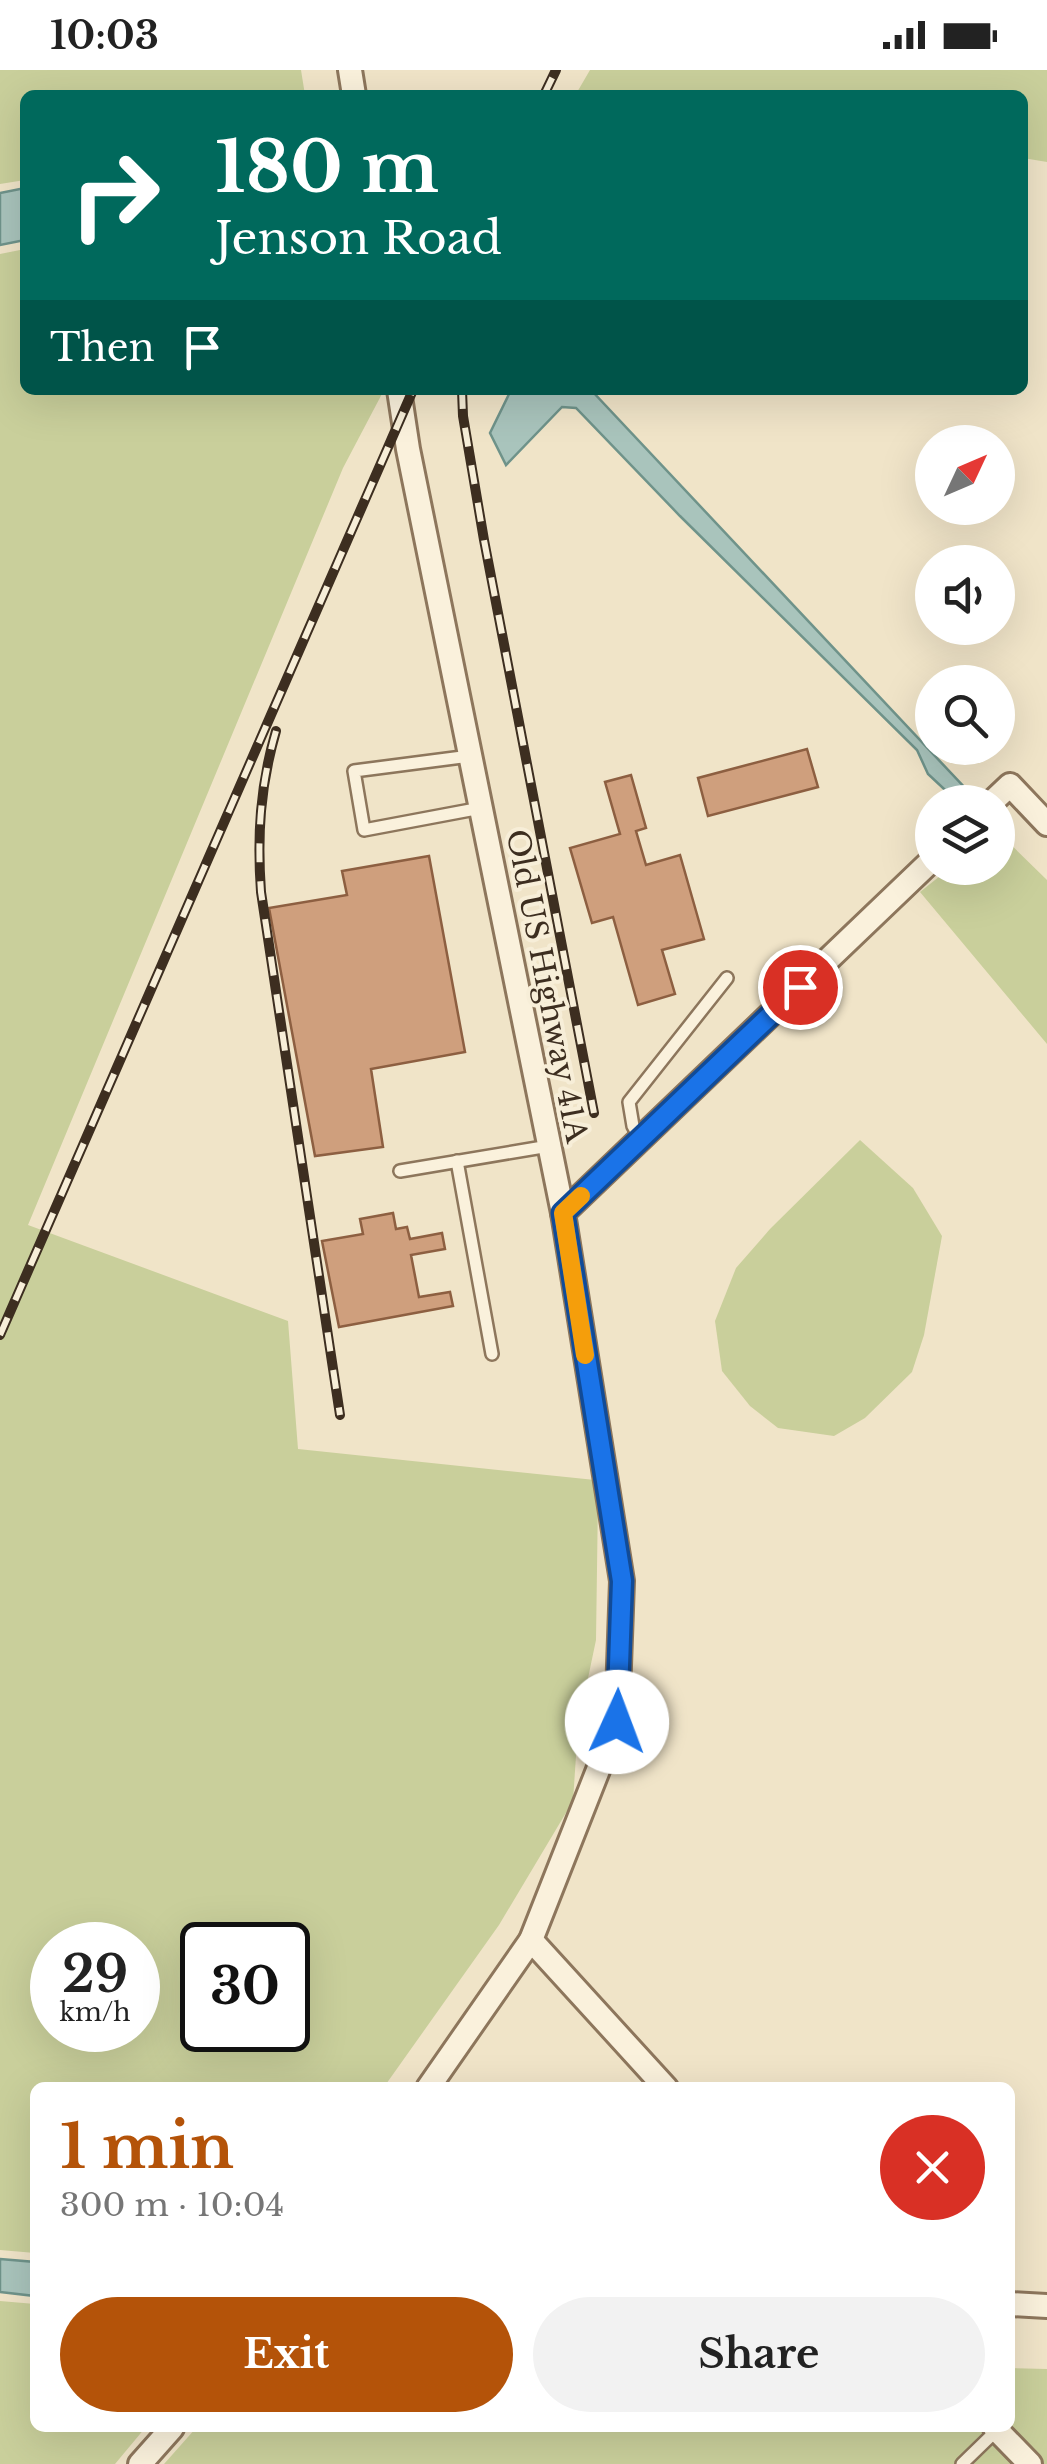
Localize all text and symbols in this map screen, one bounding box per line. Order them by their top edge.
text: 10:03 [50,12,159,59]
text: 180 m [215,124,439,211]
icon: right [50,130,180,260]
text: Jenson Road [215,210,502,266]
icon: arrive [175,320,230,375]
text: Then [50,324,155,371]
north arrow [915,425,1015,525]
map controls [915,425,1015,885]
button: sound [915,545,1015,645]
button: search [915,665,1015,765]
button: layers [915,785,1015,885]
street label: Old US Highway 41A [498,826,596,1147]
pin [758,945,843,1030]
icon: arrive [773,960,828,1015]
position arrow [565,1670,669,1774]
speed limit sign: 30 [180,1922,310,2052]
text: 29 [62,1943,128,2006]
text: km/h [60,1997,130,2028]
text: 1 min [60,2110,234,2184]
button: close [880,2115,985,2220]
text: 300 m · 10:04 [60,2185,284,2225]
button: Exit [60,2297,513,2412]
button: Share [533,2297,985,2412]

